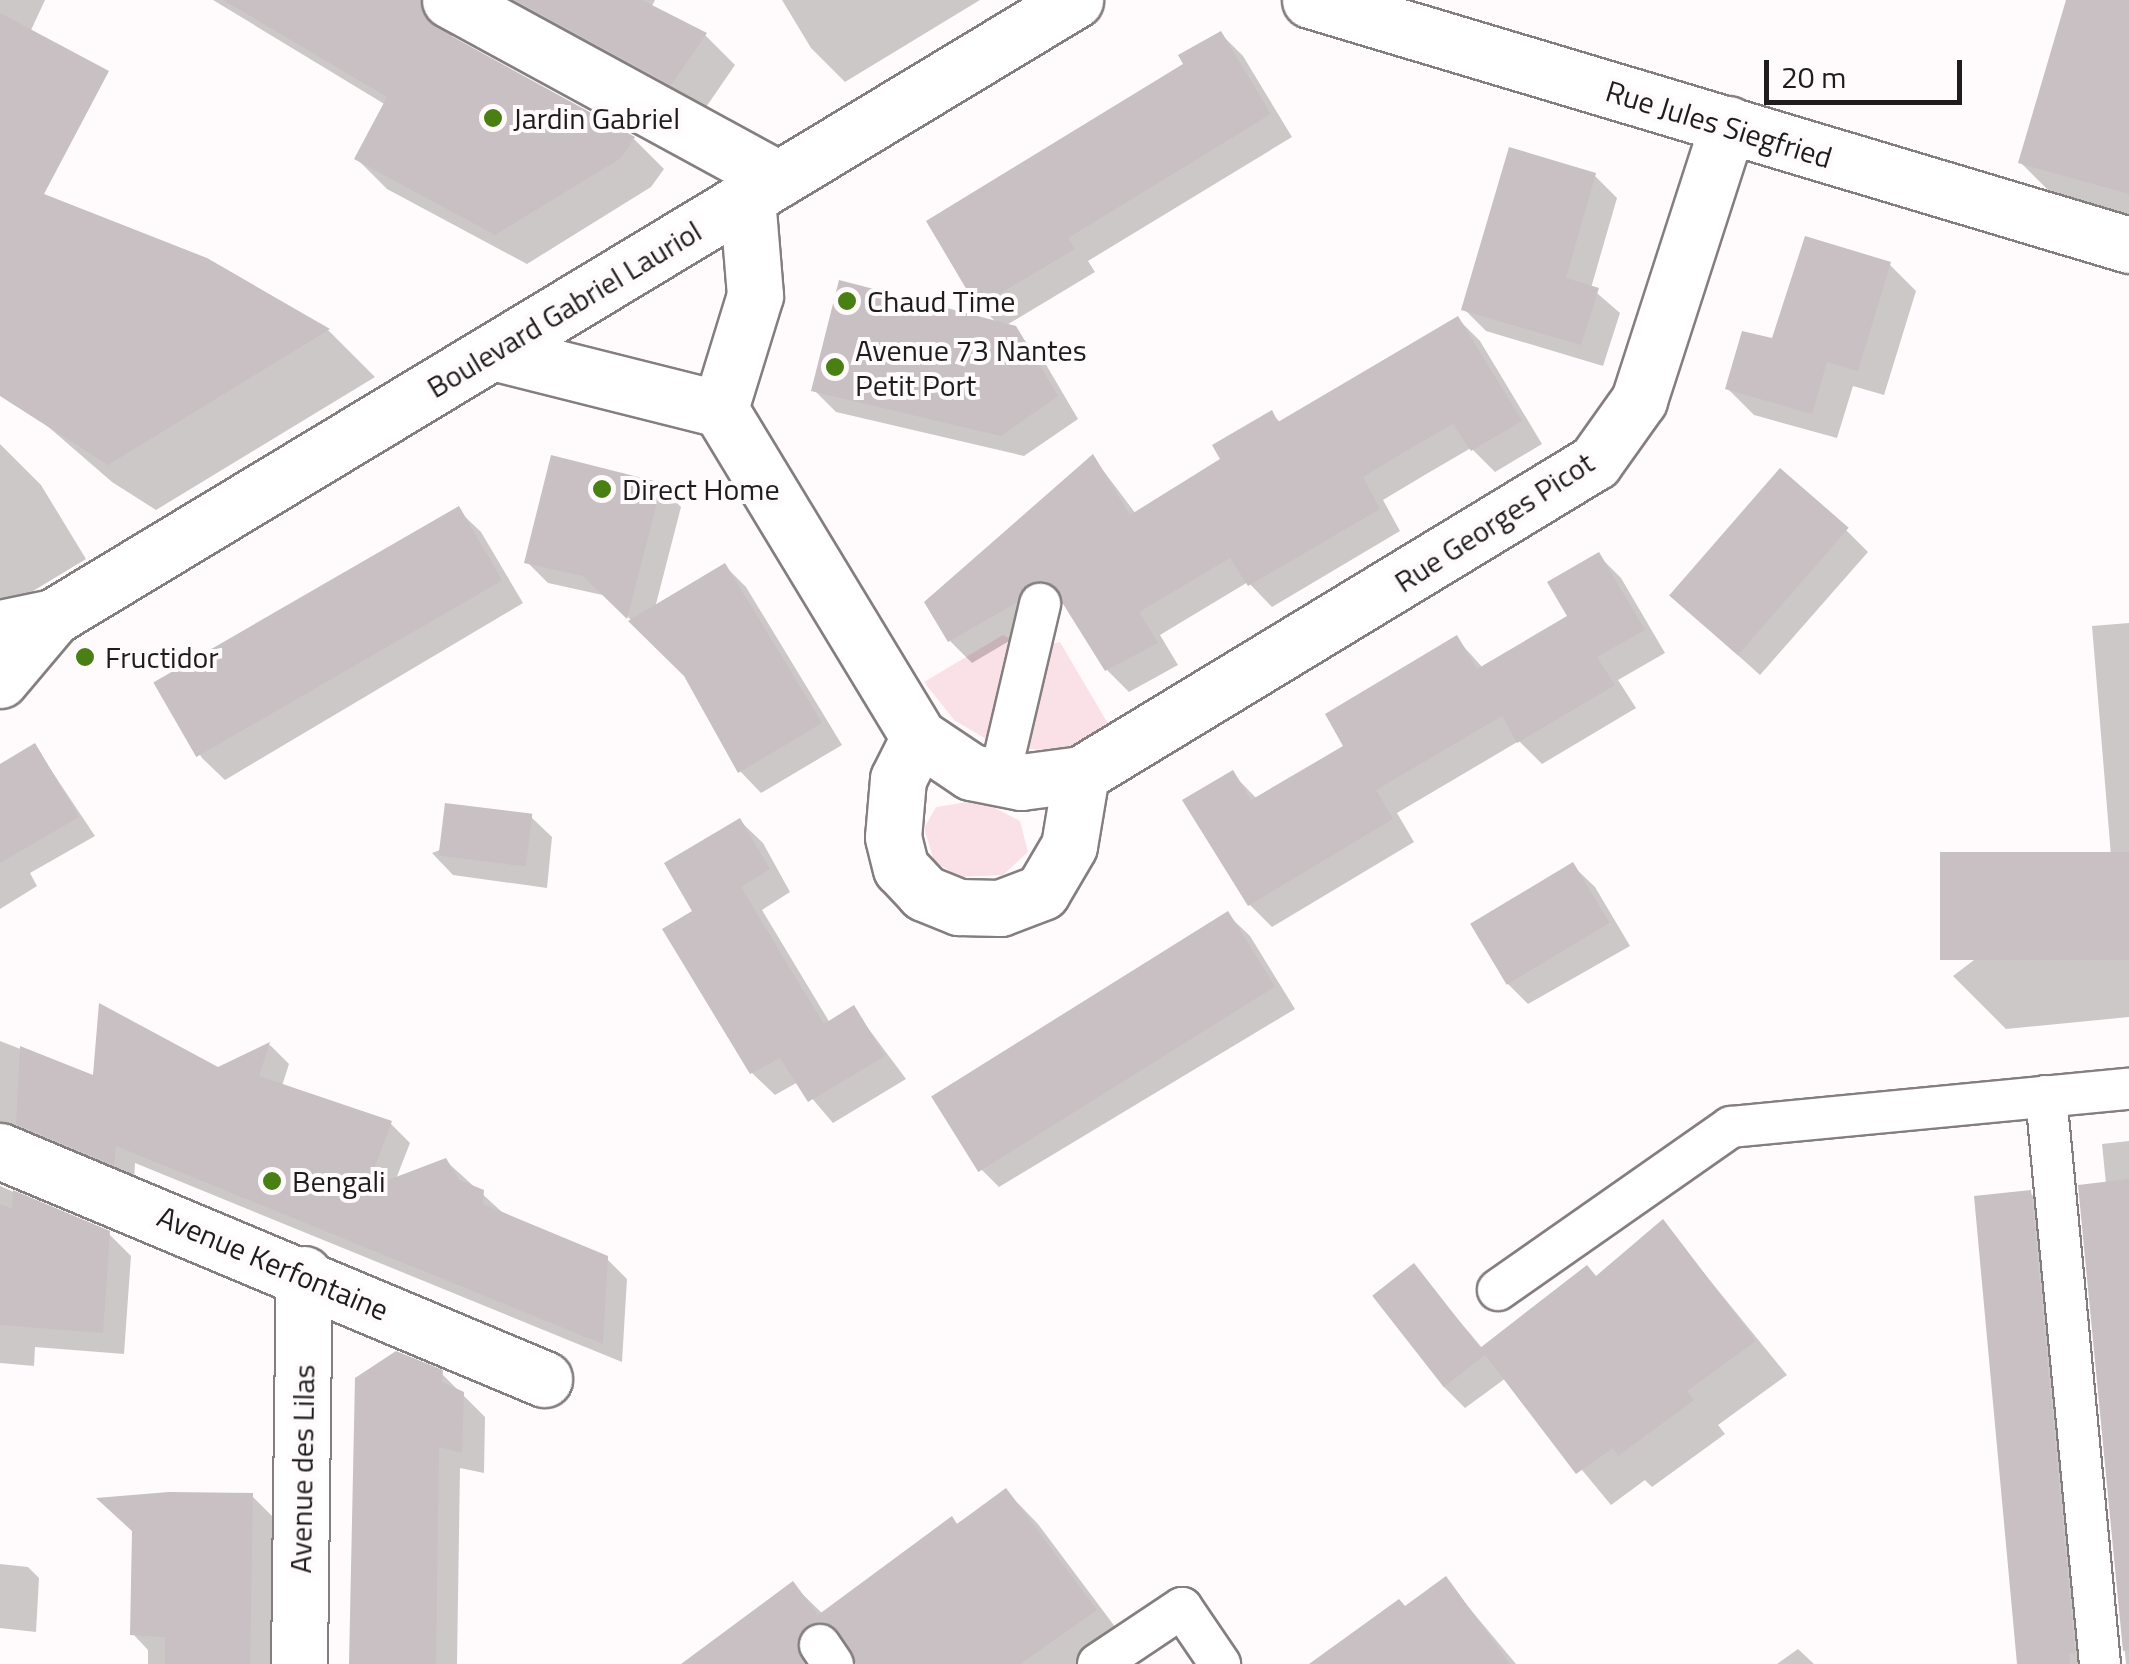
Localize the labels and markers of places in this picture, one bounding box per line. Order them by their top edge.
place label: Jardin Gabriel [513,100,680,136]
marker: Jardin Gabriel [482,107,504,129]
place label: Chaud Time [867,283,1015,319]
marker: Chaud Time [836,290,858,312]
place label: Avenue 73 Nantes Petit Port [855,332,1087,402]
marker: Avenue 73 Nantes Petit Port [824,356,846,378]
place label: Direct Home [622,471,780,507]
marker: Direct Home [591,478,613,500]
place label: Fructidor [105,639,219,675]
marker: Fructidor [74,646,96,668]
place label: Bengali [292,1163,386,1199]
marker: Bengali [261,1170,283,1192]

